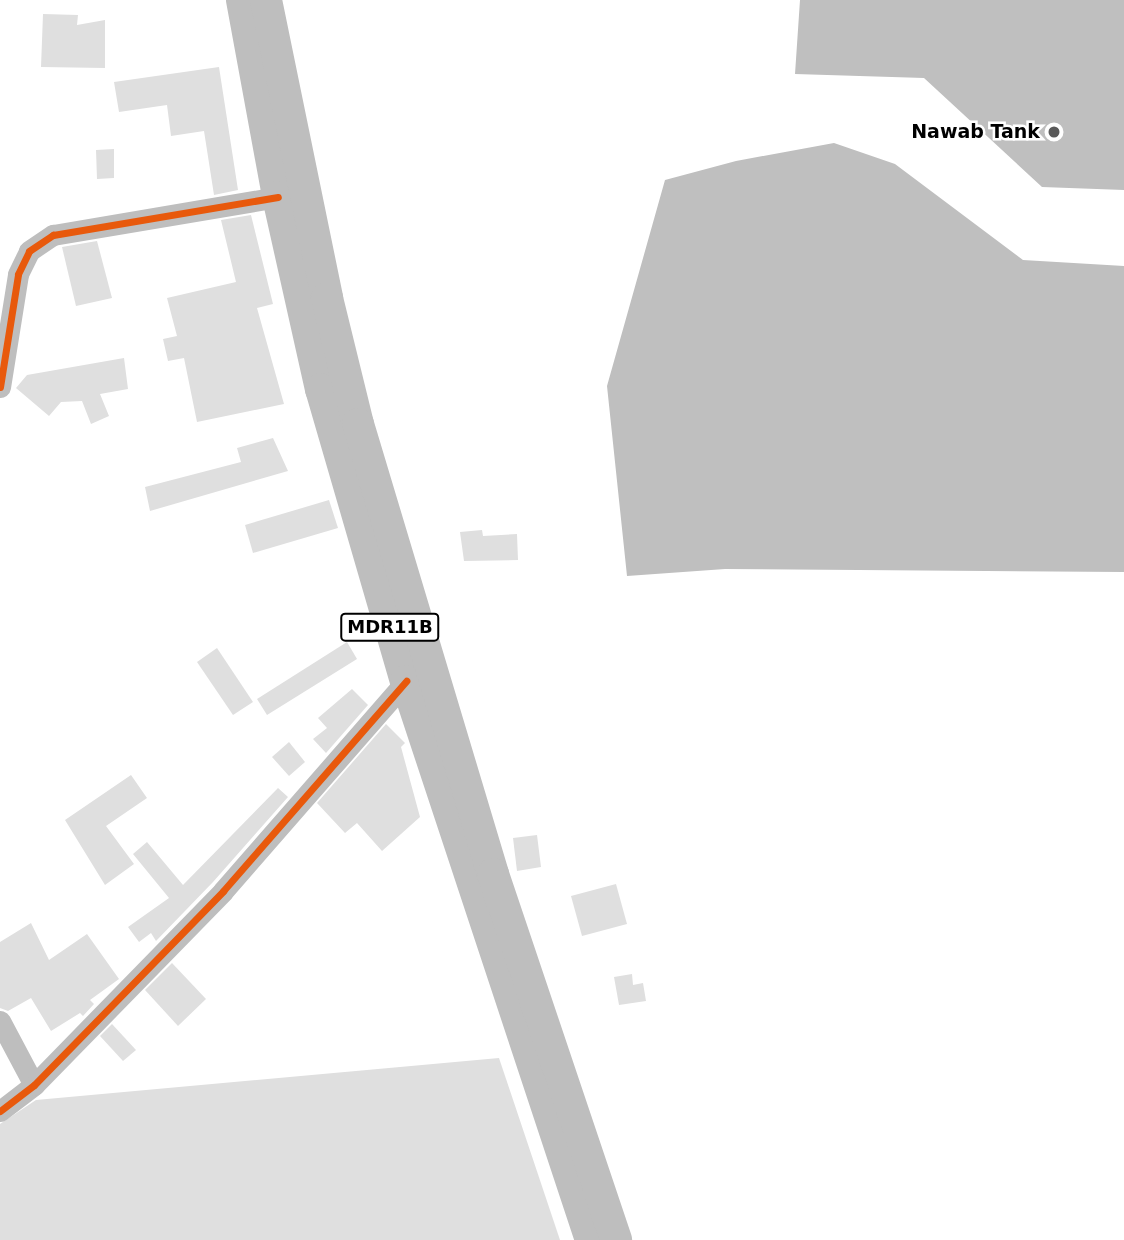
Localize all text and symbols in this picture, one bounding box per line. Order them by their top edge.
place label: Nawab Tank [911,121,1040,143]
marker: Nawab Tank [1046,124,1062,140]
road number: MDR11B [339,612,441,642]

